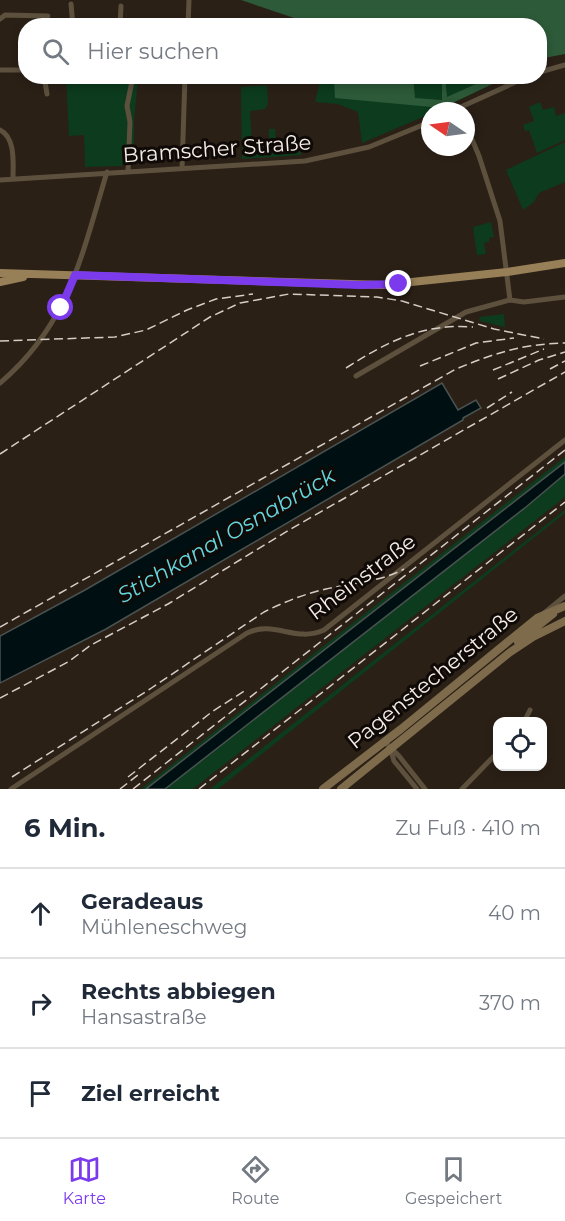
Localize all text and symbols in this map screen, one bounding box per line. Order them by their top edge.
search box [18,18,547,84]
icon: search [39,35,72,68]
text: Hier suchen [87,38,219,65]
north arrow [421,102,475,156]
street label: Bramscher Straße [122,129,312,168]
route end [385,270,411,296]
route start [47,294,73,320]
water label: Stichkanal Osnabrück [112,461,341,609]
street label: Rheinstraße [303,528,420,625]
street label: Pagenstecherstraße [343,601,523,754]
map controls [493,717,547,771]
button: locate [493,717,547,771]
text: 6 Min. [24,812,105,844]
text: Zu Fuß · 410 m [395,816,541,840]
text: Geradeaus [81,888,203,915]
icon: ahead [24,897,57,930]
text: 40 m [488,901,541,925]
text: Mühleneschweg [81,915,247,939]
text: Rechts abbiegen [81,978,276,1005]
icon: right [24,987,57,1020]
text: 370 m [479,991,541,1015]
text: Hansastraße [81,1005,206,1029]
icon: arrive [24,1077,57,1110]
text: Ziel erreicht [81,1080,220,1107]
tab: Karte [63,1153,106,1208]
tab: Route [231,1153,280,1208]
tab: Gespeichert [405,1153,502,1208]

